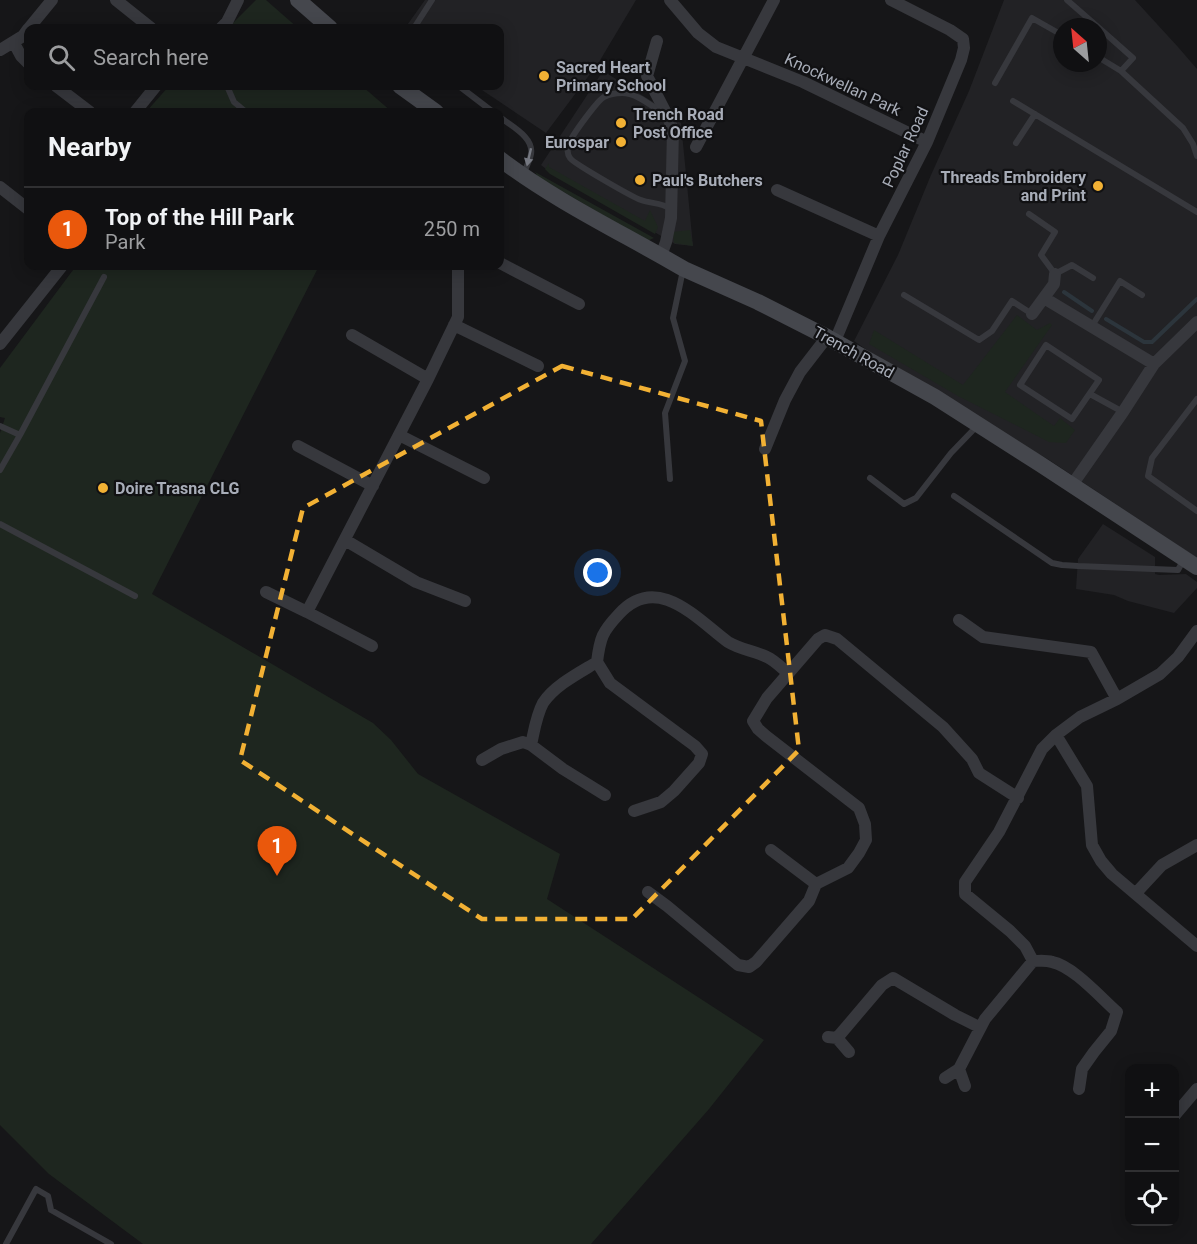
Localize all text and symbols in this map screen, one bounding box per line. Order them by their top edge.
north arrow [1053,18,1107,72]
search box [24,24,504,90]
icon: search [45,41,78,74]
text: Search here [93,45,209,70]
street label: Knockwellan Park [782,49,905,120]
place label: Sacred Heart Primary School [556,58,666,95]
marker: Sacred Heart Primary School [537,69,551,83]
street label: Poplar Road [879,104,932,191]
place label: Trench Road Post Office [633,105,724,142]
marker: Trench Road Post Office [614,116,628,130]
text: Nearby [48,132,131,162]
place label: Eurospar [545,133,609,152]
marker: Eurospar [614,135,628,149]
one-way arrow [523,148,533,166]
place label: Threads Embroidery and Print [941,168,1087,205]
place label: Paul's Butchers [652,171,763,190]
marker: Paul's Butchers [633,173,647,187]
marker: Threads Embroidery and Print [1091,179,1105,193]
text: Top of the Hill Park [105,205,294,230]
text: 1 [62,217,73,241]
text: 250 m [424,217,480,241]
text: Park [105,230,145,254]
street label: Trench Road [810,322,897,382]
place label: Doire Trasna CLG [115,479,239,498]
marker: Doire Trasna CLG [96,481,110,495]
your location [583,558,612,587]
pin: 1 [258,826,296,876]
map controls [1125,1064,1179,1226]
button: + [1125,1064,1179,1118]
button: − [1125,1118,1179,1172]
button: locate [1125,1172,1179,1226]

